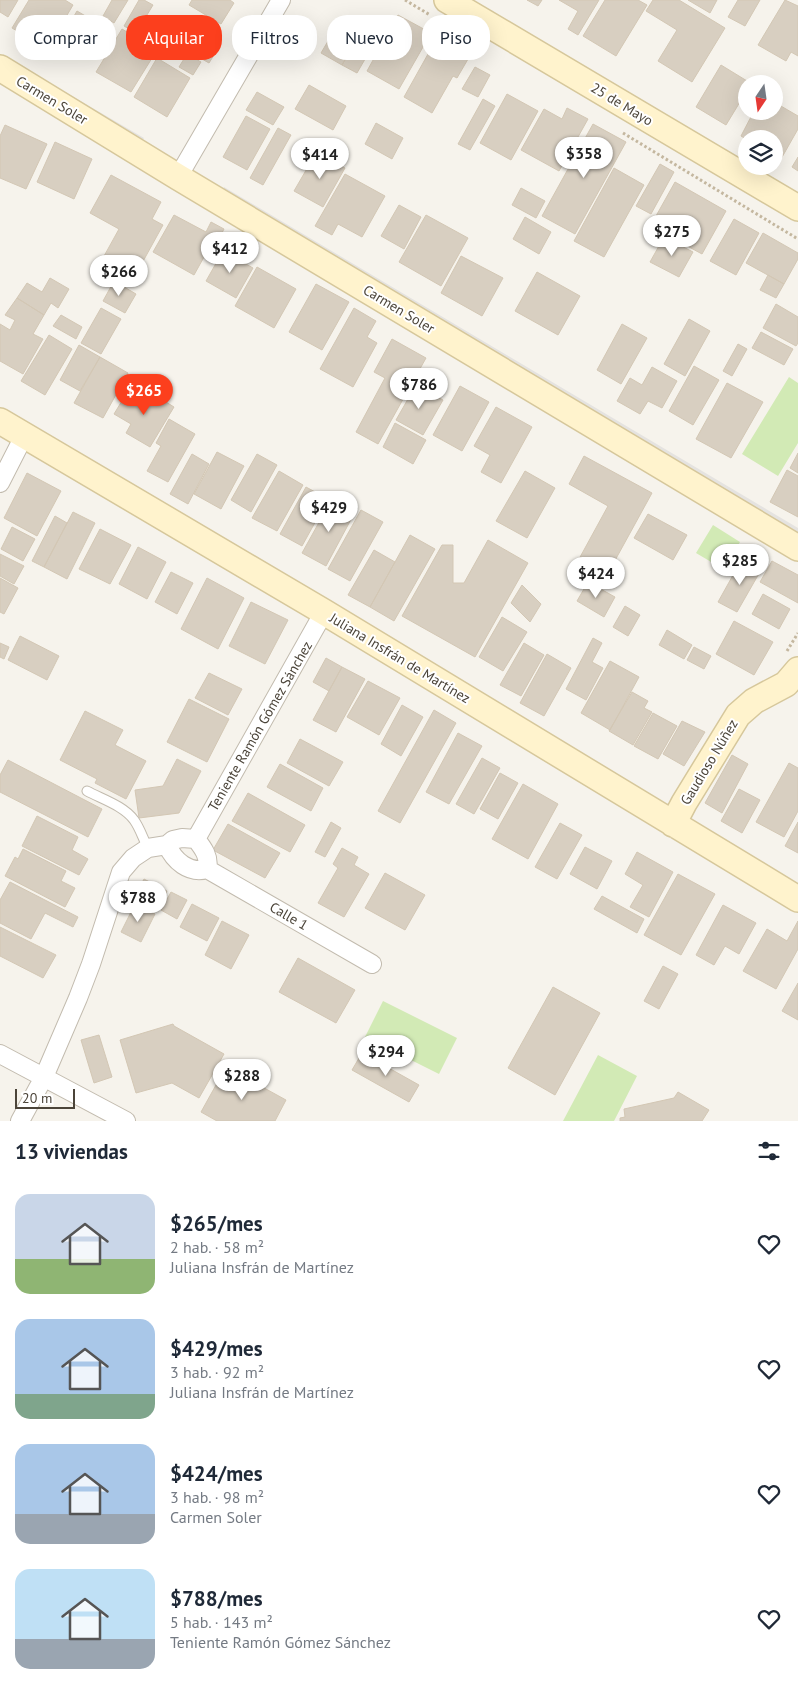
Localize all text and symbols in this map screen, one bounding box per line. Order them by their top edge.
chip: Comprar [15,15,116,60]
chip: Alquilar [126,15,222,60]
chip: Filtros [232,15,317,60]
chip: Nuevo [327,15,412,60]
chip: Piso [422,15,490,60]
street label: Carmen Soler [13,72,91,128]
north arrow [738,75,782,120]
map controls [738,75,783,175]
street label: 25 de Mayo [588,78,656,130]
button: layers [738,130,783,175]
pin: $358 [554,136,614,179]
pin: $414 [290,138,350,180]
text: $358 [566,143,602,163]
text: $414 [302,144,338,164]
pin: $275 [642,214,702,257]
text: $275 [654,221,690,241]
pin: $412 [200,232,260,274]
text: $412 [212,238,248,258]
pin: $266 [89,254,149,297]
text: $266 [101,261,137,281]
street label: Carmen Soler [360,281,438,337]
pin: $786 [389,368,449,410]
pin: $265 [114,374,174,416]
text: $786 [401,374,437,394]
text: $265 [126,380,162,400]
pin: $429 [299,490,359,533]
text: $429 [311,497,347,517]
pin: $285 [710,544,770,586]
text: $285 [722,550,758,570]
pin: $424 [566,556,626,599]
text: $424 [578,563,614,583]
street label: Juliana Insfrán de Martínez [326,608,474,707]
street label: Teniente Ramón Gómez Sánchez [204,638,316,814]
street label: Gaudioso Núñez [676,716,742,808]
pin: $788 [108,880,168,923]
text: $788 [120,887,156,907]
street label: Calle 1 [267,898,311,934]
pin: $294 [356,1034,416,1077]
text: $294 [368,1041,404,1061]
pin: $288 [212,1058,272,1101]
text: $288 [224,1065,260,1085]
scale bar [15,1086,75,1109]
text: 20 m [22,1089,52,1107]
icon: filters [755,1137,783,1165]
text: 13 viviendas [15,1138,128,1165]
text: $265/mes [170,1210,263,1237]
icon: home [55,1214,115,1274]
icon: heart [755,1230,783,1258]
text: 2 hab. · 58 m² [170,1237,264,1257]
text: Juliana Insfrán de Martínez [170,1257,354,1277]
text: $429/mes [170,1335,263,1362]
icon: home [55,1339,115,1399]
icon: heart [755,1355,783,1383]
text: 3 hab. · 92 m² [170,1362,264,1382]
text: Juliana Insfrán de Martínez [170,1382,354,1402]
text: $424/mes [170,1460,263,1487]
icon: home [55,1464,115,1524]
icon: heart [755,1480,783,1508]
text: 3 hab. · 98 m² [170,1487,264,1507]
text: Carmen Soler [170,1507,262,1527]
text: $788/mes [170,1585,263,1612]
icon: home [55,1589,115,1649]
icon: heart [755,1605,783,1633]
text: 5 hab. · 143 m² [170,1612,273,1632]
text: Teniente Ramón Gómez Sánchez [170,1632,391,1652]

